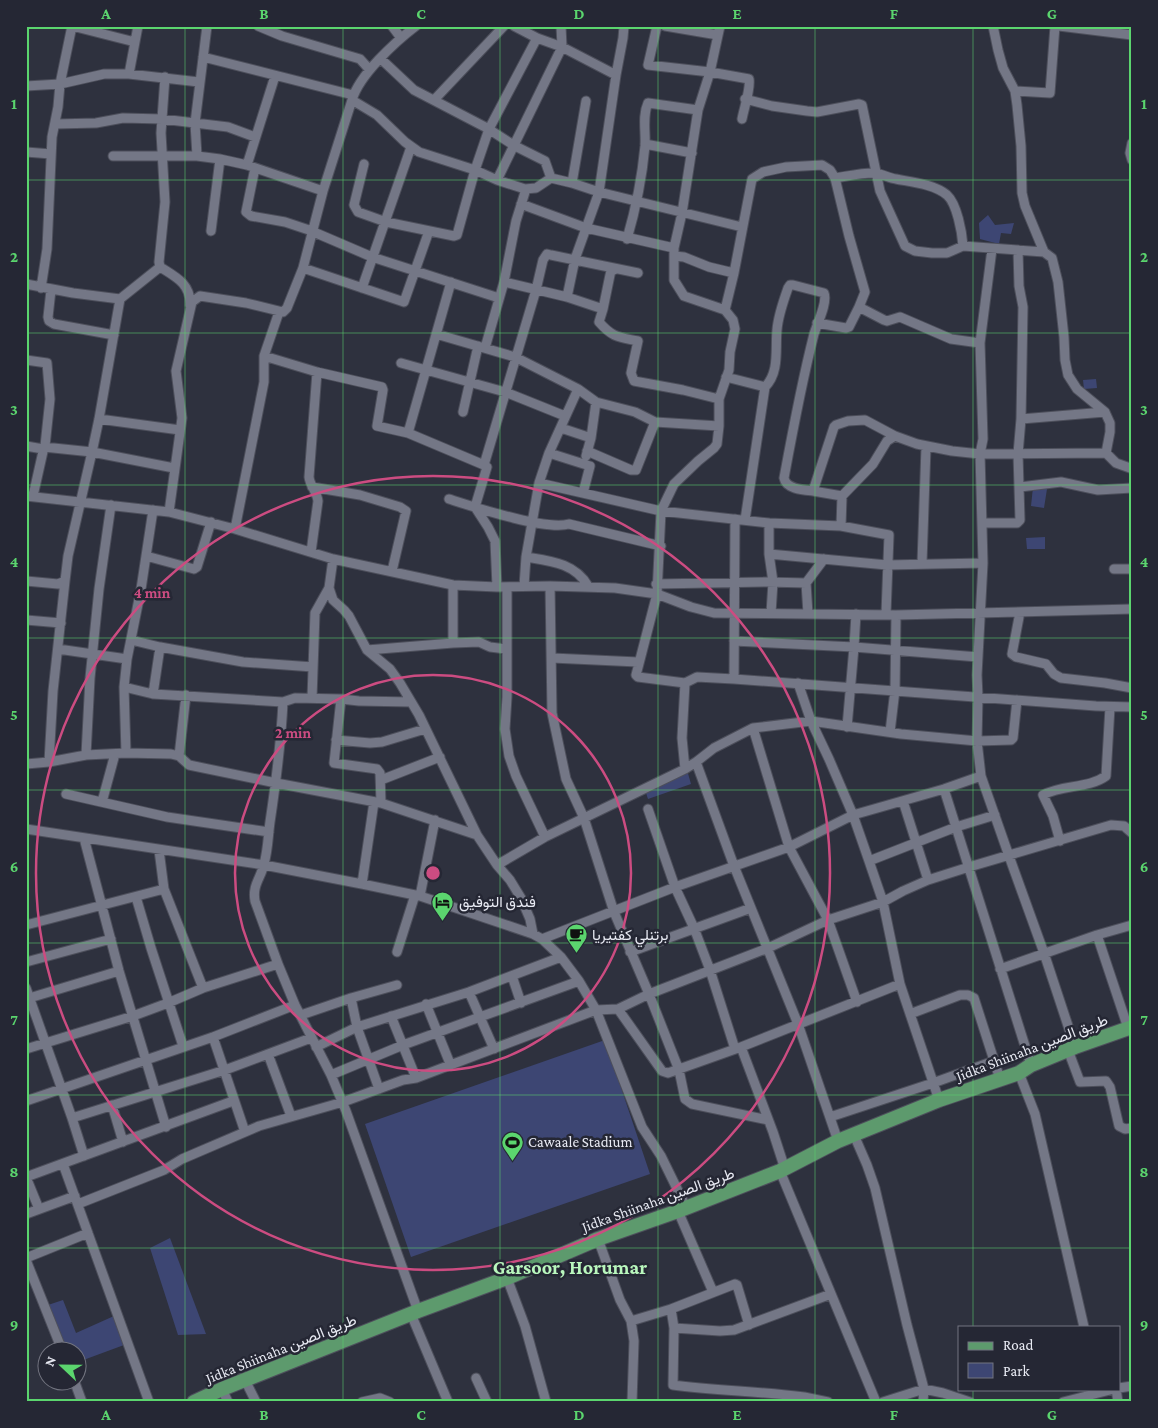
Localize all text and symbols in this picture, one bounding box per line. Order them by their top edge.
text: A [100,5,111,22]
text: B [259,5,269,22]
text: C [416,5,426,22]
text: D [573,5,585,22]
text: E [732,5,742,22]
text: F [890,5,899,22]
text: G [1047,5,1057,22]
text: 1 [11,95,17,112]
text: 1 [1141,95,1147,112]
text: 2 [10,248,18,265]
text: 2 [1140,248,1148,265]
text: 3 [10,401,18,418]
text: 3 [1140,401,1148,418]
text: 4 [10,553,19,570]
text: 4 [1140,553,1149,570]
text: 4 min [134,585,171,601]
text: 5 [10,706,18,723]
text: 5 [1140,706,1148,723]
text: 2 min [275,725,311,741]
text: 6 [10,858,18,875]
text: 6 [1140,858,1148,875]
centre of rings [424,864,442,882]
hotel icon: فندق التوفيق [431,890,455,921]
place label: فندق التوفيق [459,894,536,912]
cafe icon: برتنلي كفتيريا [564,923,588,954]
place label: برتنلي كفتيريا [592,927,668,948]
text: 7 [10,1011,18,1028]
text: 7 [1140,1011,1148,1028]
street label: Jidka Shiinaha طريق الصين [952,1012,1111,1087]
sports icon: Cawaale Stadium [500,1130,524,1161]
place label: Cawaale Stadium [528,1134,633,1150]
text: 8 [9,1163,19,1180]
text: 8 [1139,1163,1149,1180]
street label: Jidka Shiinaha طريق الصين [578,1165,737,1238]
district label: Garsoor, Horumar [493,1256,647,1278]
street label: Jidka Shiinaha طريق الصين [201,1311,360,1389]
text: 9 [10,1316,18,1333]
text: 9 [1140,1316,1148,1333]
legend [958,1326,1120,1390]
text: Road [1003,1337,1034,1353]
north arrow [38,1340,88,1390]
text: N [41,1353,59,1369]
text: Park [1003,1363,1030,1379]
text: A [100,1406,111,1423]
text: B [259,1406,269,1423]
text: C [416,1406,426,1423]
text: D [573,1406,585,1423]
text: E [732,1406,742,1423]
text: F [890,1406,899,1423]
text: G [1047,1406,1057,1423]

